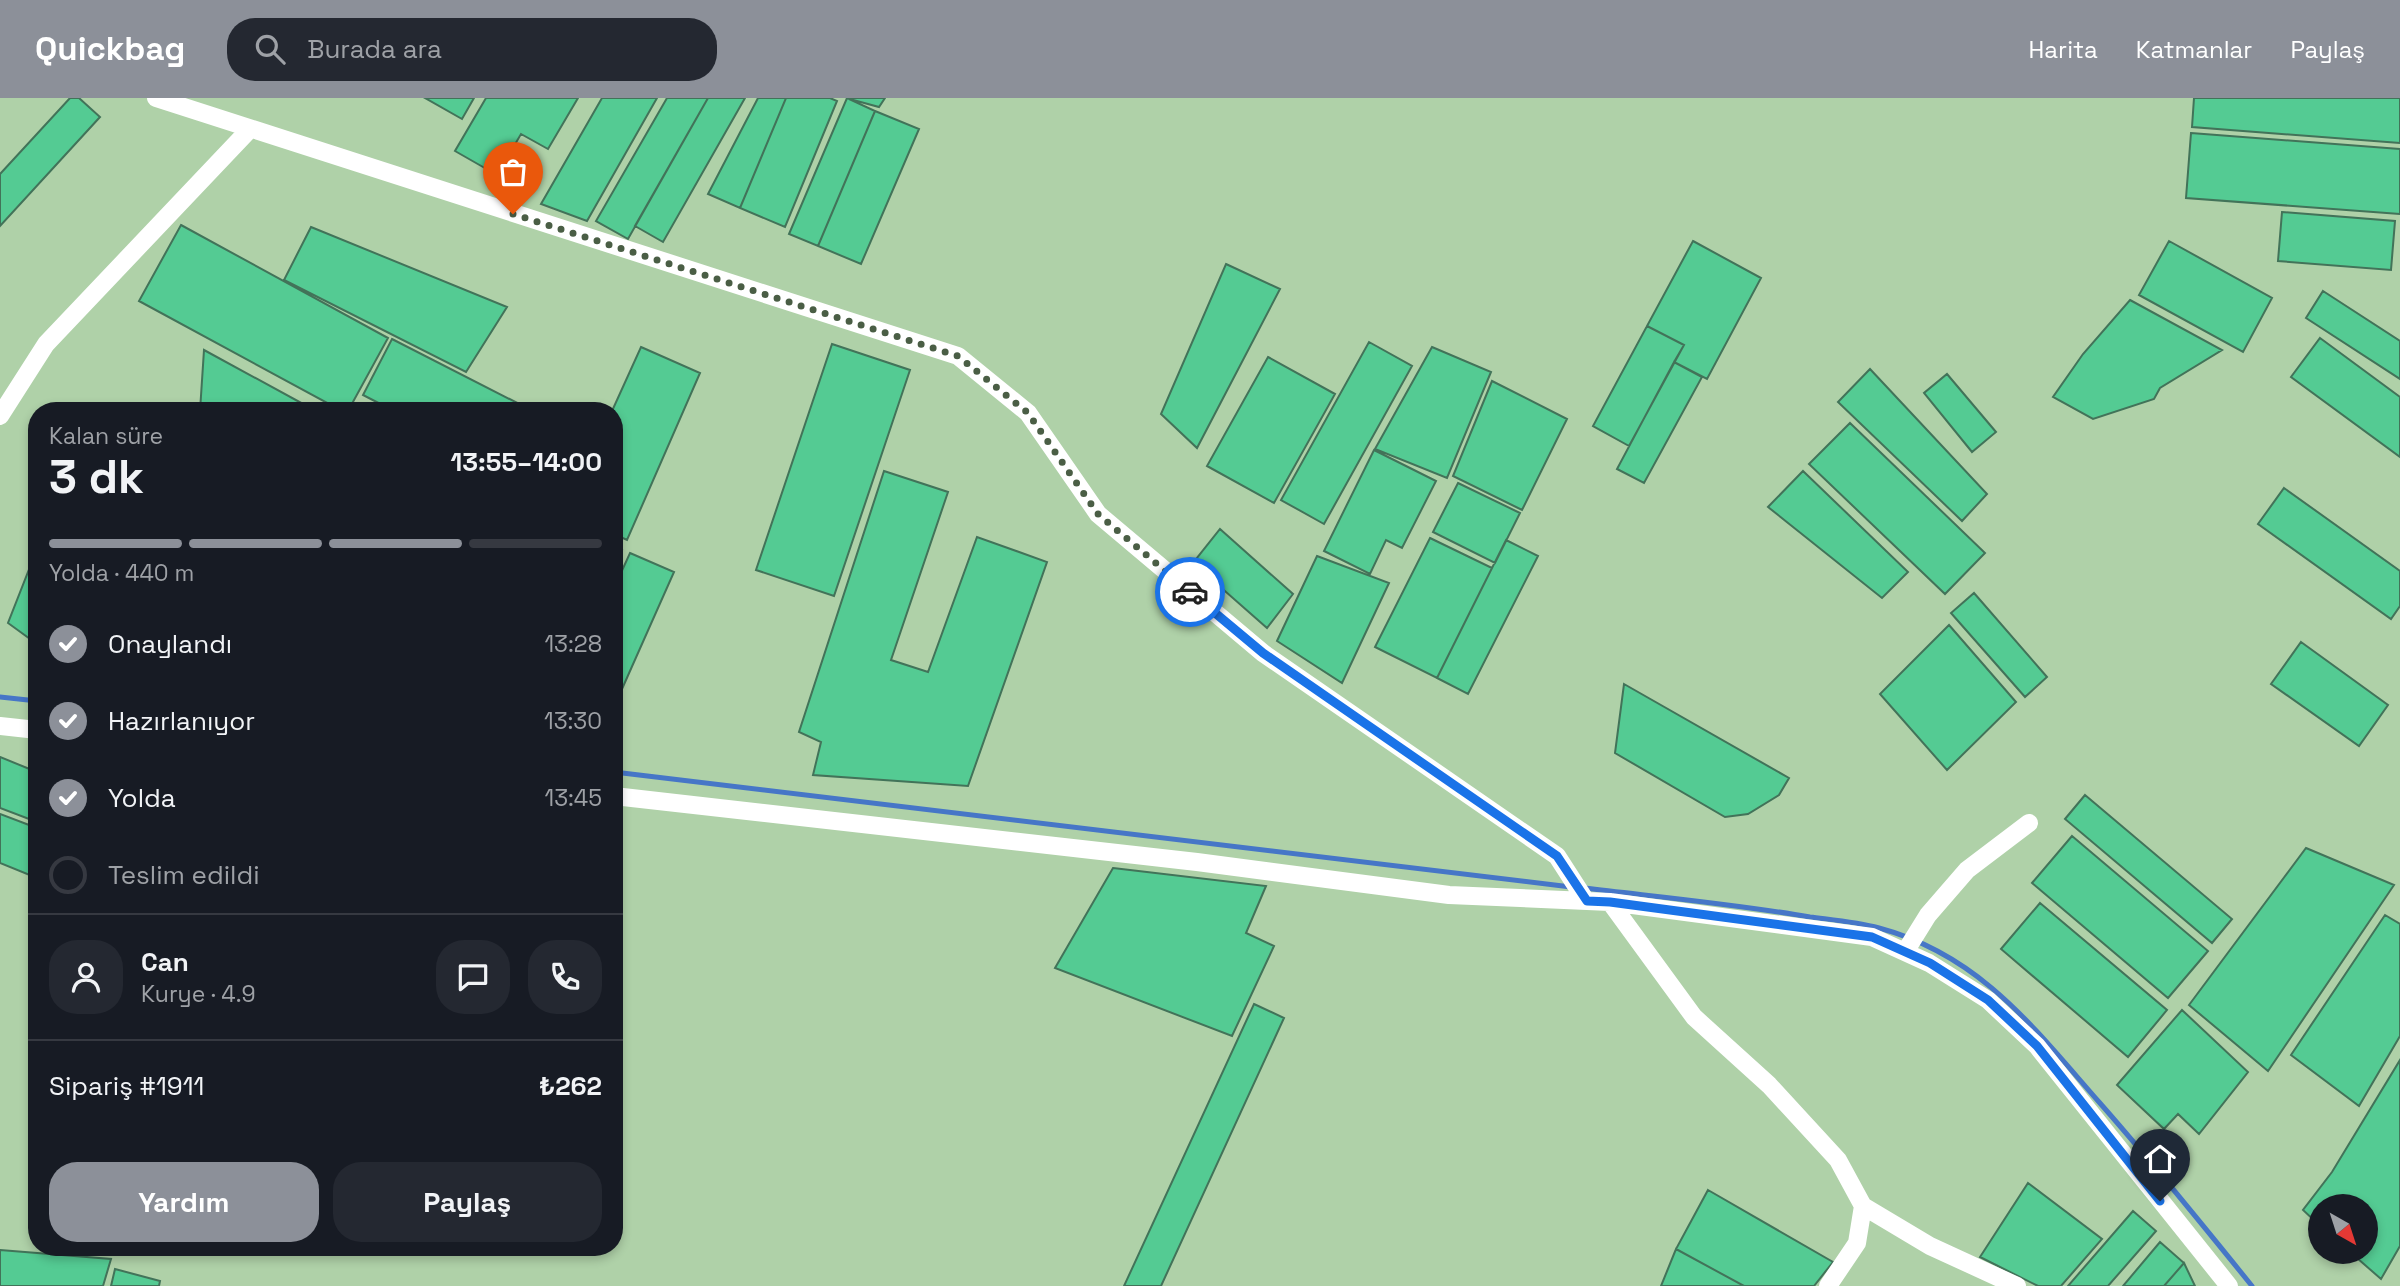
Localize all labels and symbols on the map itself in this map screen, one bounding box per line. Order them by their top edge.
pin [483,142,543,214]
courier [1155,557,1225,627]
pin [2130,1129,2190,1201]
north arrow [2308,1194,2378,1264]

